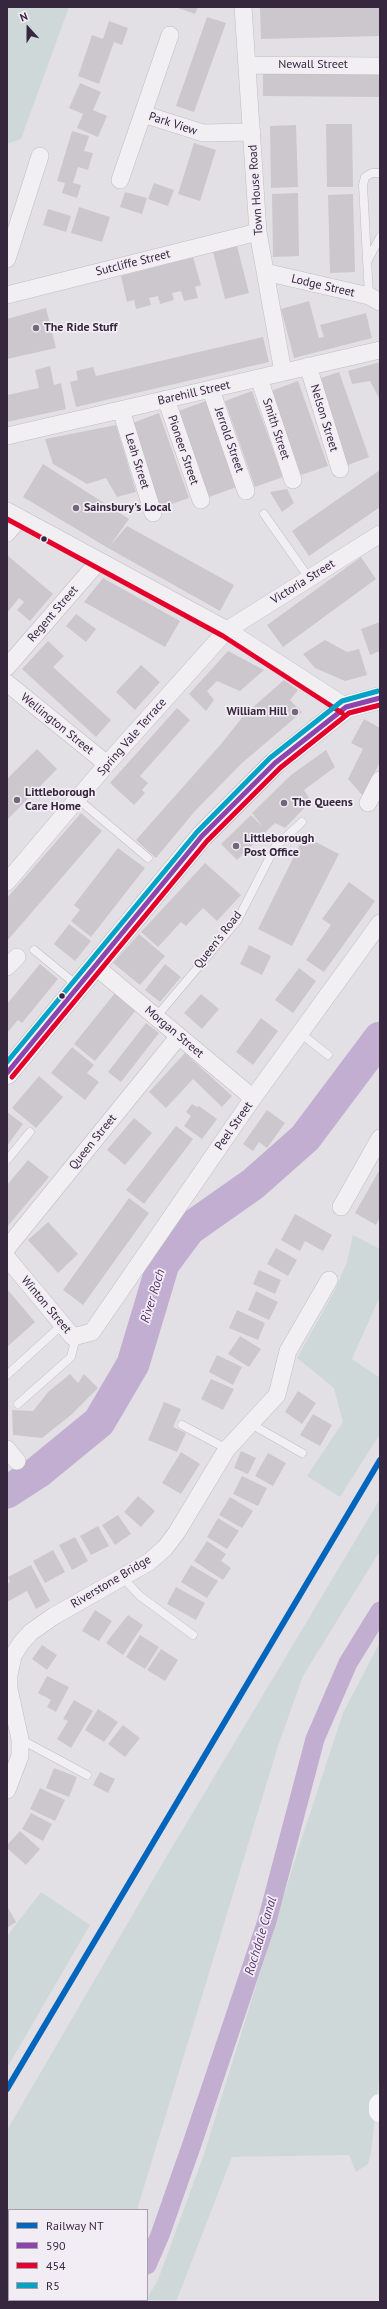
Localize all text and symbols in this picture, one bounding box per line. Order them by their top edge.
north arrow [8,8,48,48]
text: N [18,9,30,25]
street label: Newall Street [278,58,348,72]
street label: Park View [147,109,199,139]
street label: Town House Road [246,144,266,236]
street label: Sutcliffe Street [94,247,172,279]
street label: Lodge Street [290,272,356,300]
place label: The Ride Stuff [44,321,117,335]
marker: The Ride Stuff [31,323,41,333]
street label: Barehill Street [156,378,232,408]
street label: Nelson Street [307,383,341,453]
street label: Smith Street [259,396,293,462]
street label: Jerrold Street [211,406,247,474]
street label: Pioneer Street [164,413,202,487]
street label: Leah Street [122,431,152,491]
place label: Sainsbury's Local [84,501,171,515]
marker: Sainsbury's Local [71,503,81,513]
unlabelled marker [39,534,49,544]
street label: Victoria Street [268,557,338,607]
street label: Regent Street [25,583,81,645]
street label: Wellington Street [18,690,96,758]
street label: Spring Vale Terrace [94,695,170,779]
place label: William Hill [226,705,287,719]
marker: William Hill [290,707,300,717]
place label: Littleborough Care Home [25,786,95,814]
marker: Littleborough Care Home [12,795,22,805]
place label: The Queens [292,796,353,810]
marker: The Queens [279,798,289,808]
place label: Littleborough Post Office [244,832,314,860]
marker: Littleborough Post Office [231,841,241,851]
street label: Queen's Road [191,908,245,972]
unlabelled marker [57,991,67,1001]
street label: Morgan Street [141,1003,207,1061]
street label: Peel Street [212,1099,256,1153]
street label: Queen Street [66,1111,120,1173]
water label: River Roch [137,1267,169,1325]
street label: Winton Street [18,1273,74,1337]
street label: Riverstone Bridge [68,1552,154,1612]
water label: Rochdale Canal [242,1895,280,1977]
legend [8,2209,148,2301]
text: Railway NT [46,2218,104,2233]
text: 590 [46,2238,66,2253]
text: 454 [46,2258,66,2273]
text: R5 [46,2278,60,2293]

